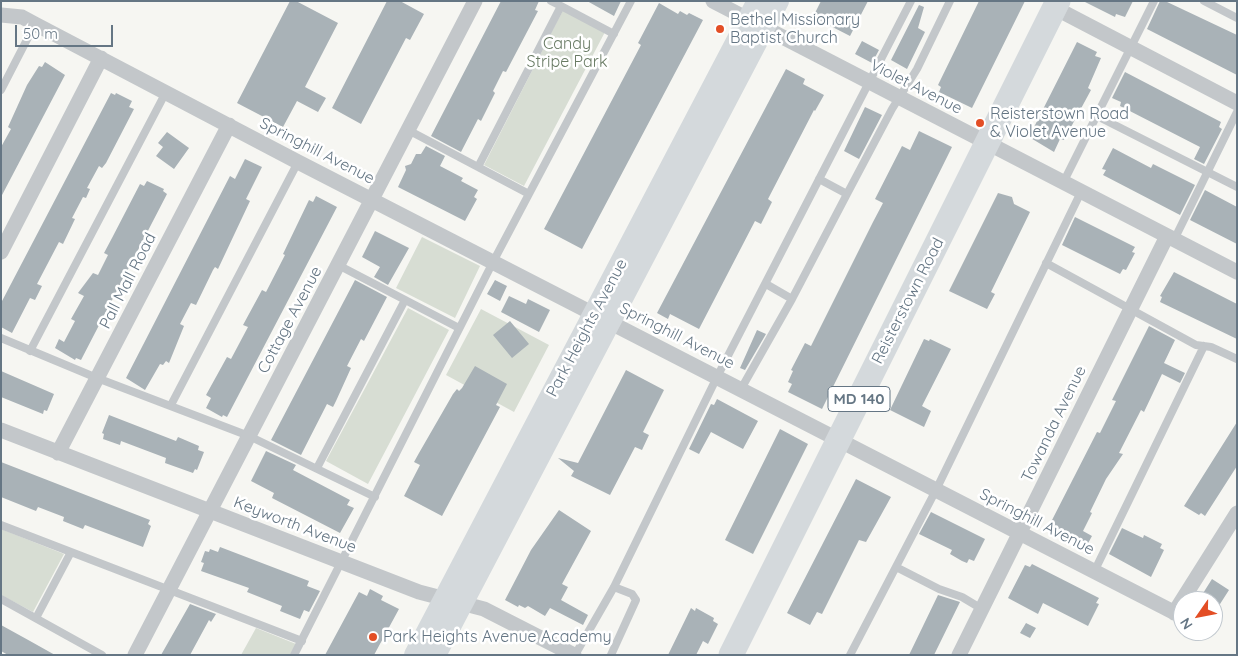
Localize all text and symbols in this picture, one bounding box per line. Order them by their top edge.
place label: Bethel Missionary Baptist Church [730,10,860,48]
scale bar [18,15,115,47]
marker: Bethel Missionary Baptist Church [714,23,726,35]
text: 50 m [23,24,58,43]
park label: Candy Stripe Park [527,34,607,72]
street label: Violet Avenue [867,56,965,118]
place label: Reisterstown Road & Violet Avenue [990,104,1129,142]
street label: Springhill Avenue [256,114,378,188]
marker: Reisterstown Road & Violet Avenue [974,117,986,129]
street label: Pall Mall Road [96,230,160,332]
street label: Reisterstown Road [868,235,948,367]
street label: Park Heights Avenue [542,256,632,400]
street label: Cottage Avenue [254,263,326,377]
street label: Springhill Avenue [616,299,738,373]
street label: Towanda Avenue [1018,363,1090,485]
road number: MD 140 [828,386,890,412]
street label: Springhill Avenue [976,485,1098,559]
street label: Keyworth Avenue [231,493,359,557]
north arrow [1173,591,1223,641]
text: N [1176,614,1197,633]
place label: Park Heights Avenue Academy [383,627,612,647]
marker: Park Heights Avenue Academy [367,631,379,643]

